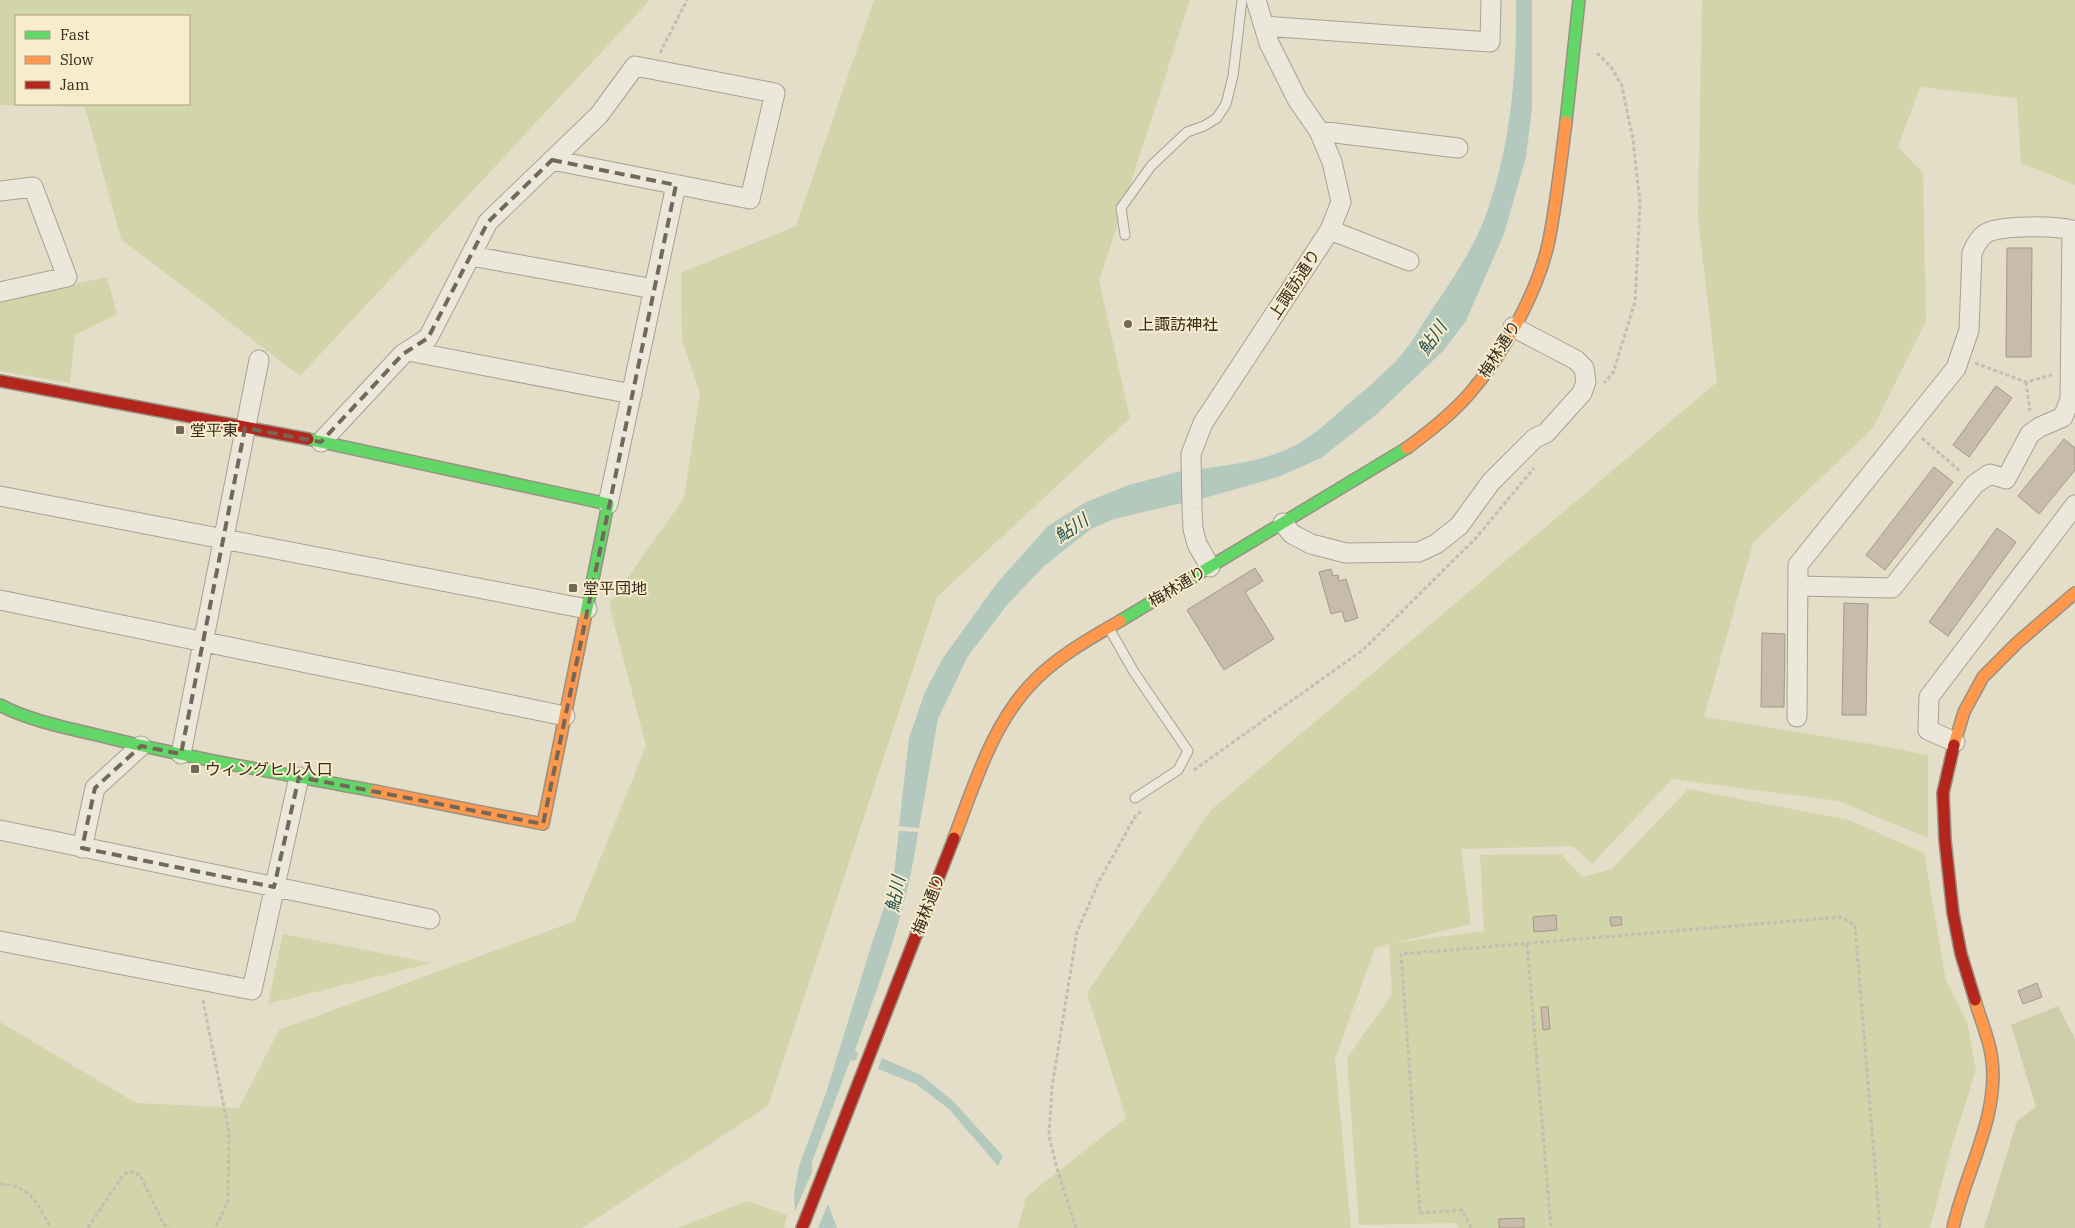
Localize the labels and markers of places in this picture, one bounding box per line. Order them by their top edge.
place label: 上諏訪神社 [1138,314,1218,334]
marker: 上諏訪神社 [1122,318,1134,330]
place label: 堂平東 [190,420,238,440]
marker: 堂平東 [174,424,186,436]
place label: 堂平団地 [583,578,647,598]
marker: 堂平団地 [567,582,579,594]
place label: ウィングヒル入口 [205,759,333,779]
marker: ウィングヒル入口 [189,763,201,775]

